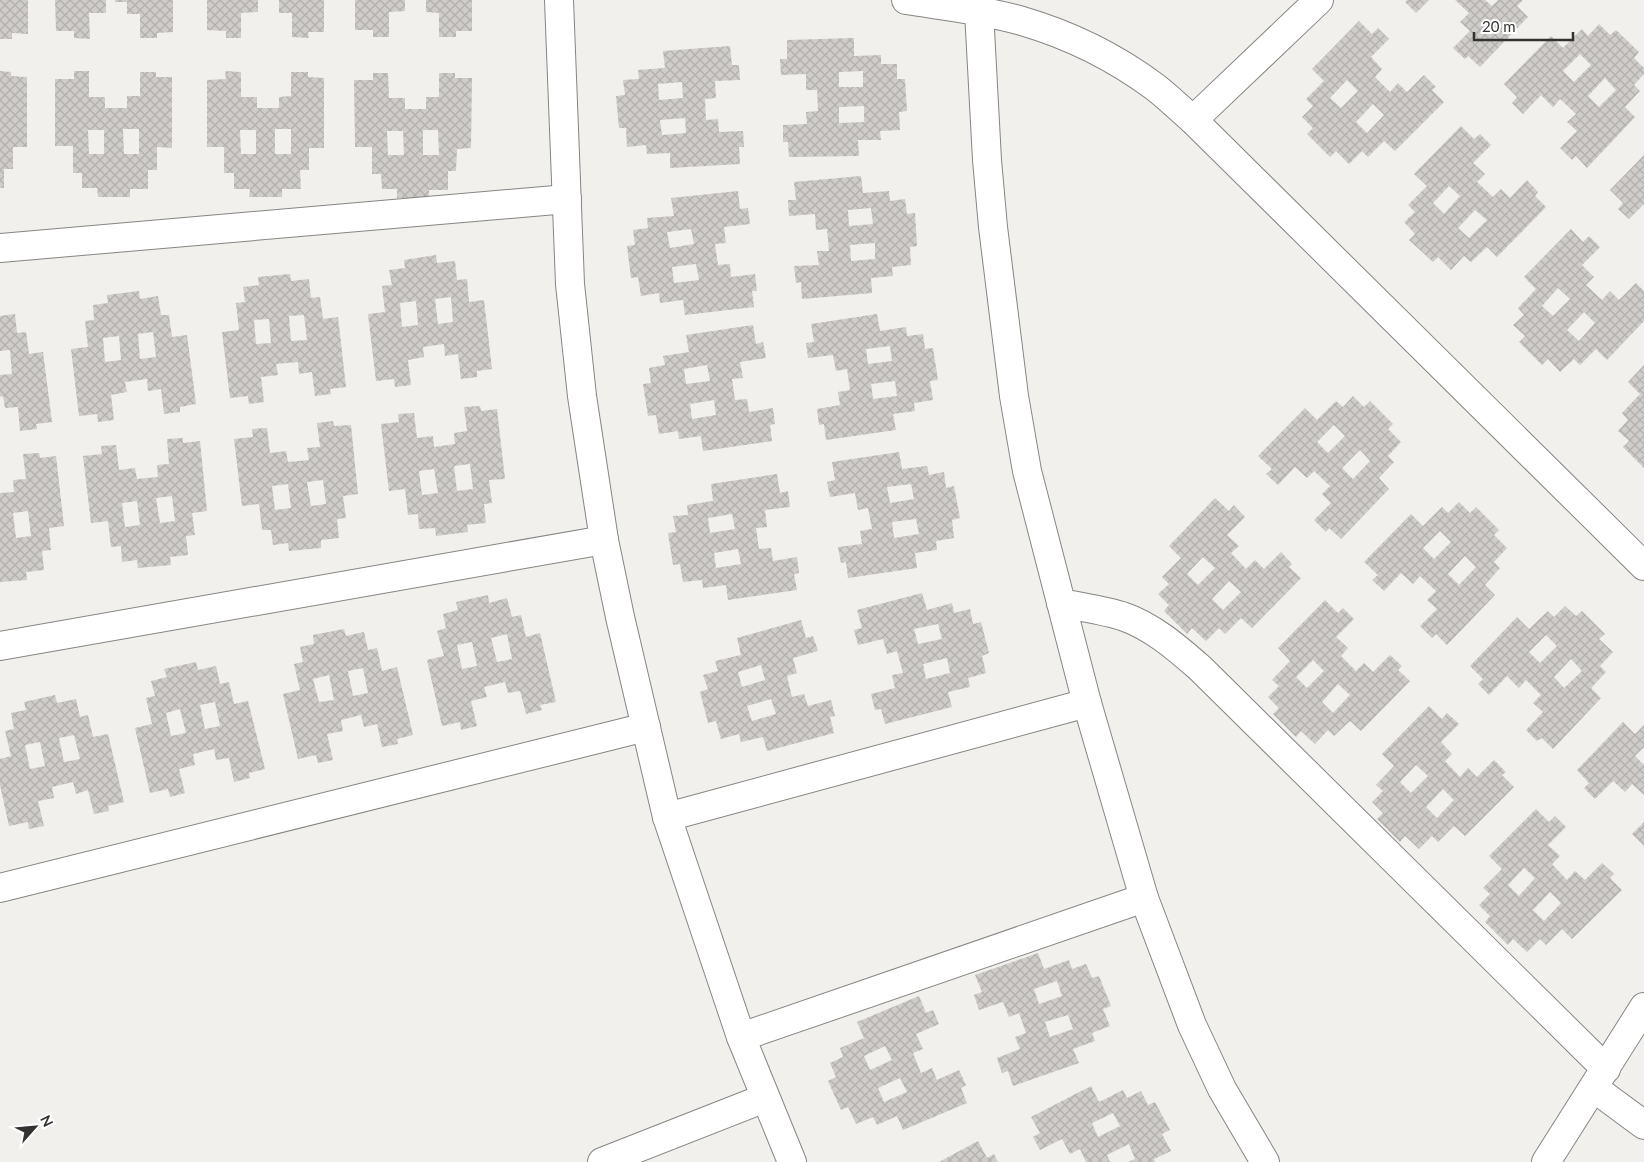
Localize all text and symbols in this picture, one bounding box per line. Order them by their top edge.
scale bar [1474,10,1573,42]
text: 20 m [1482,17,1516,35]
north arrow [10,1102,60,1152]
text: N [37,1112,57,1130]

